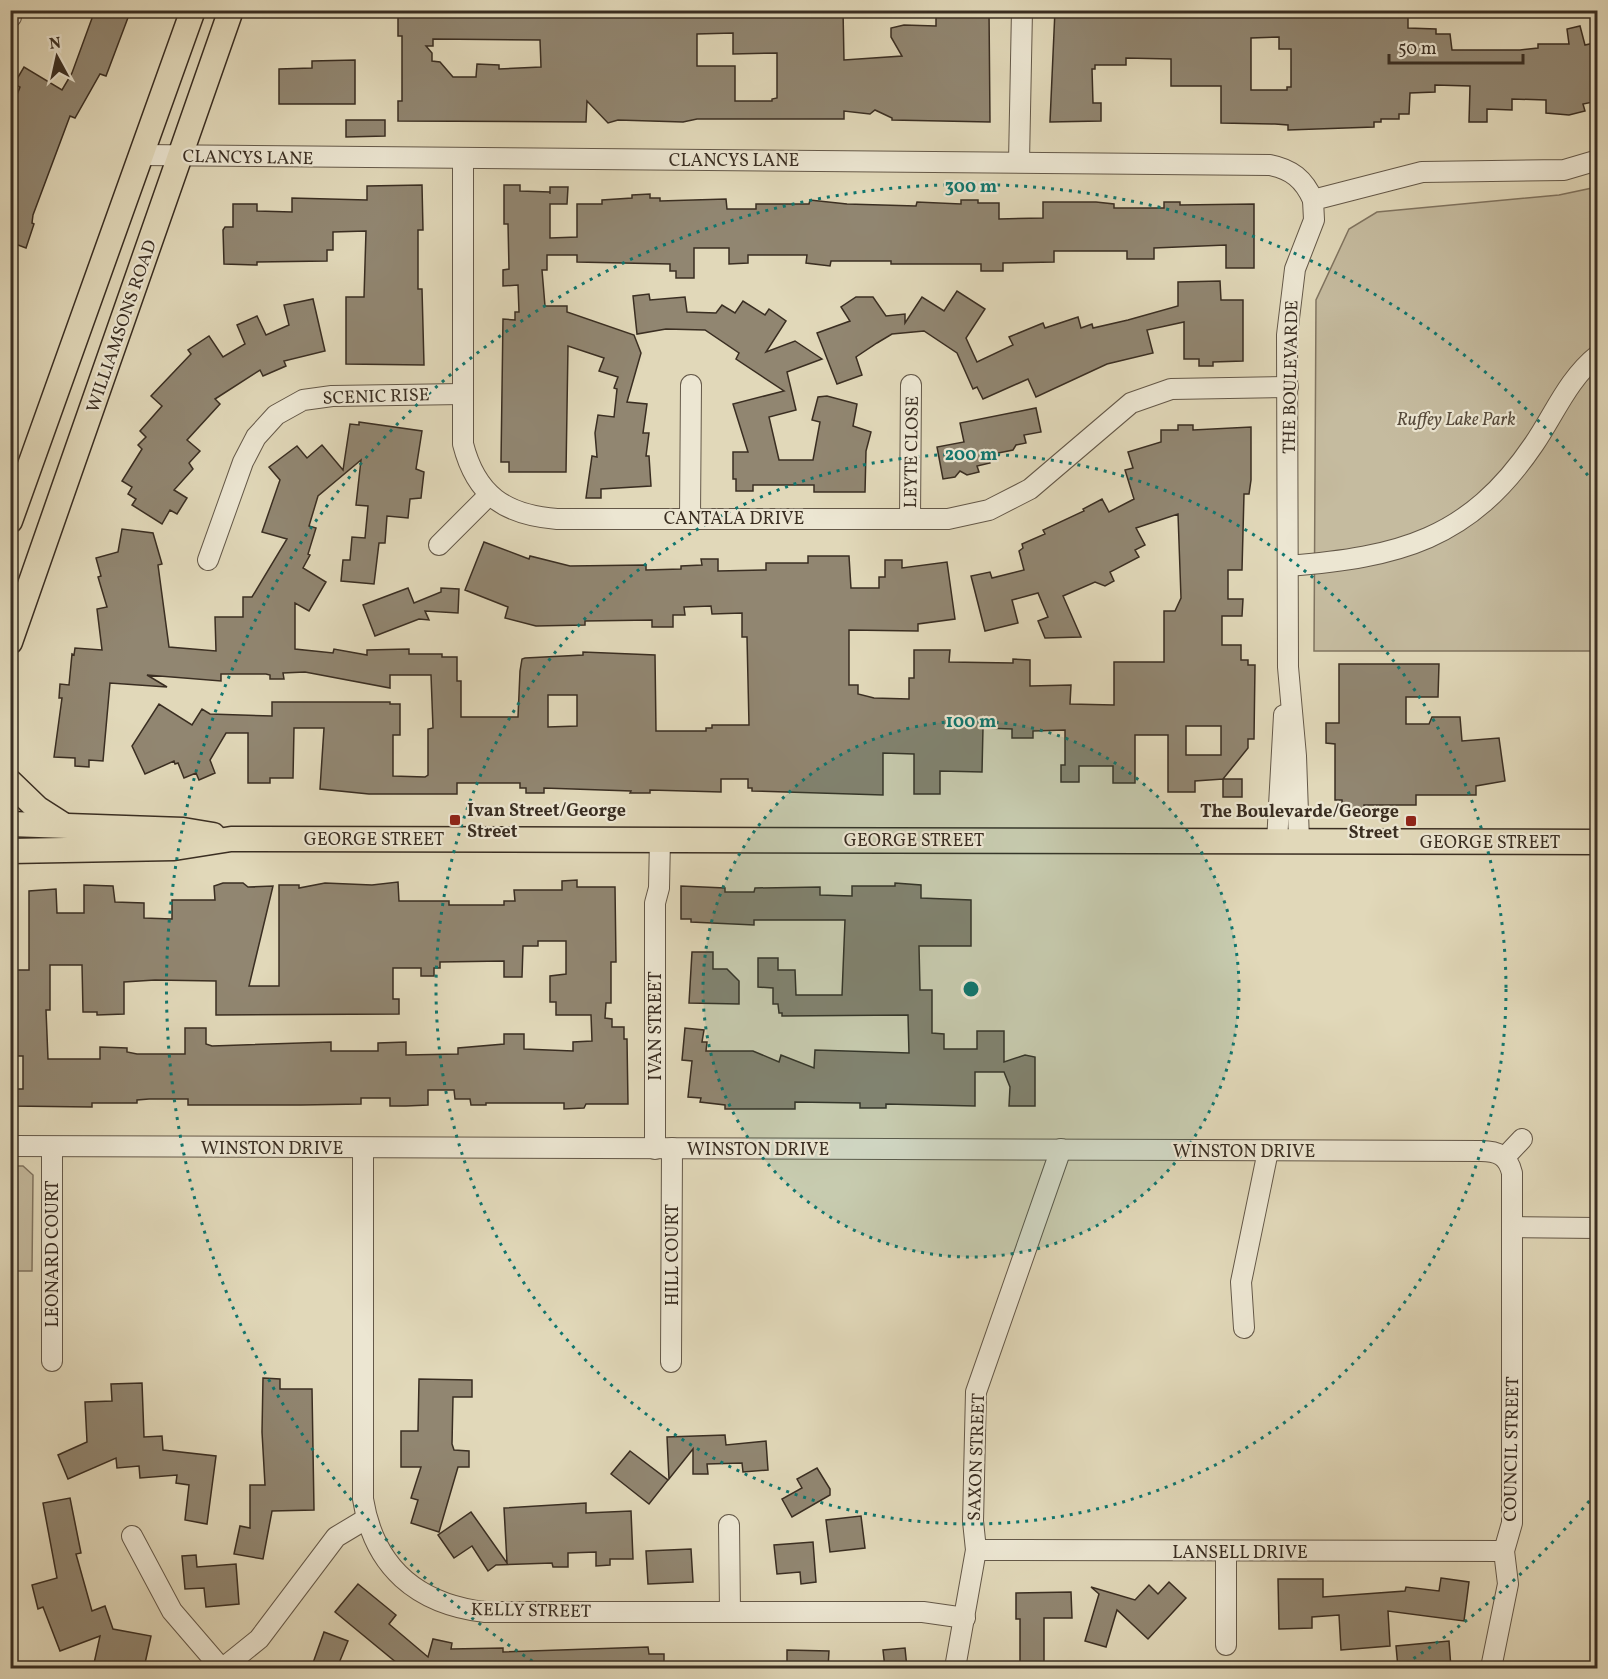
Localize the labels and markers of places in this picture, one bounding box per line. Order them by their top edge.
place label: Ivan Street/George Street [467,799,626,845]
place label: The Boulevarde/George Street [1200,800,1399,846]
marker: Ivan Street/George Street [448,813,462,827]
marker: The Boulevarde/George Street [1404,814,1418,828]
centre of rings [961,979,981,999]

